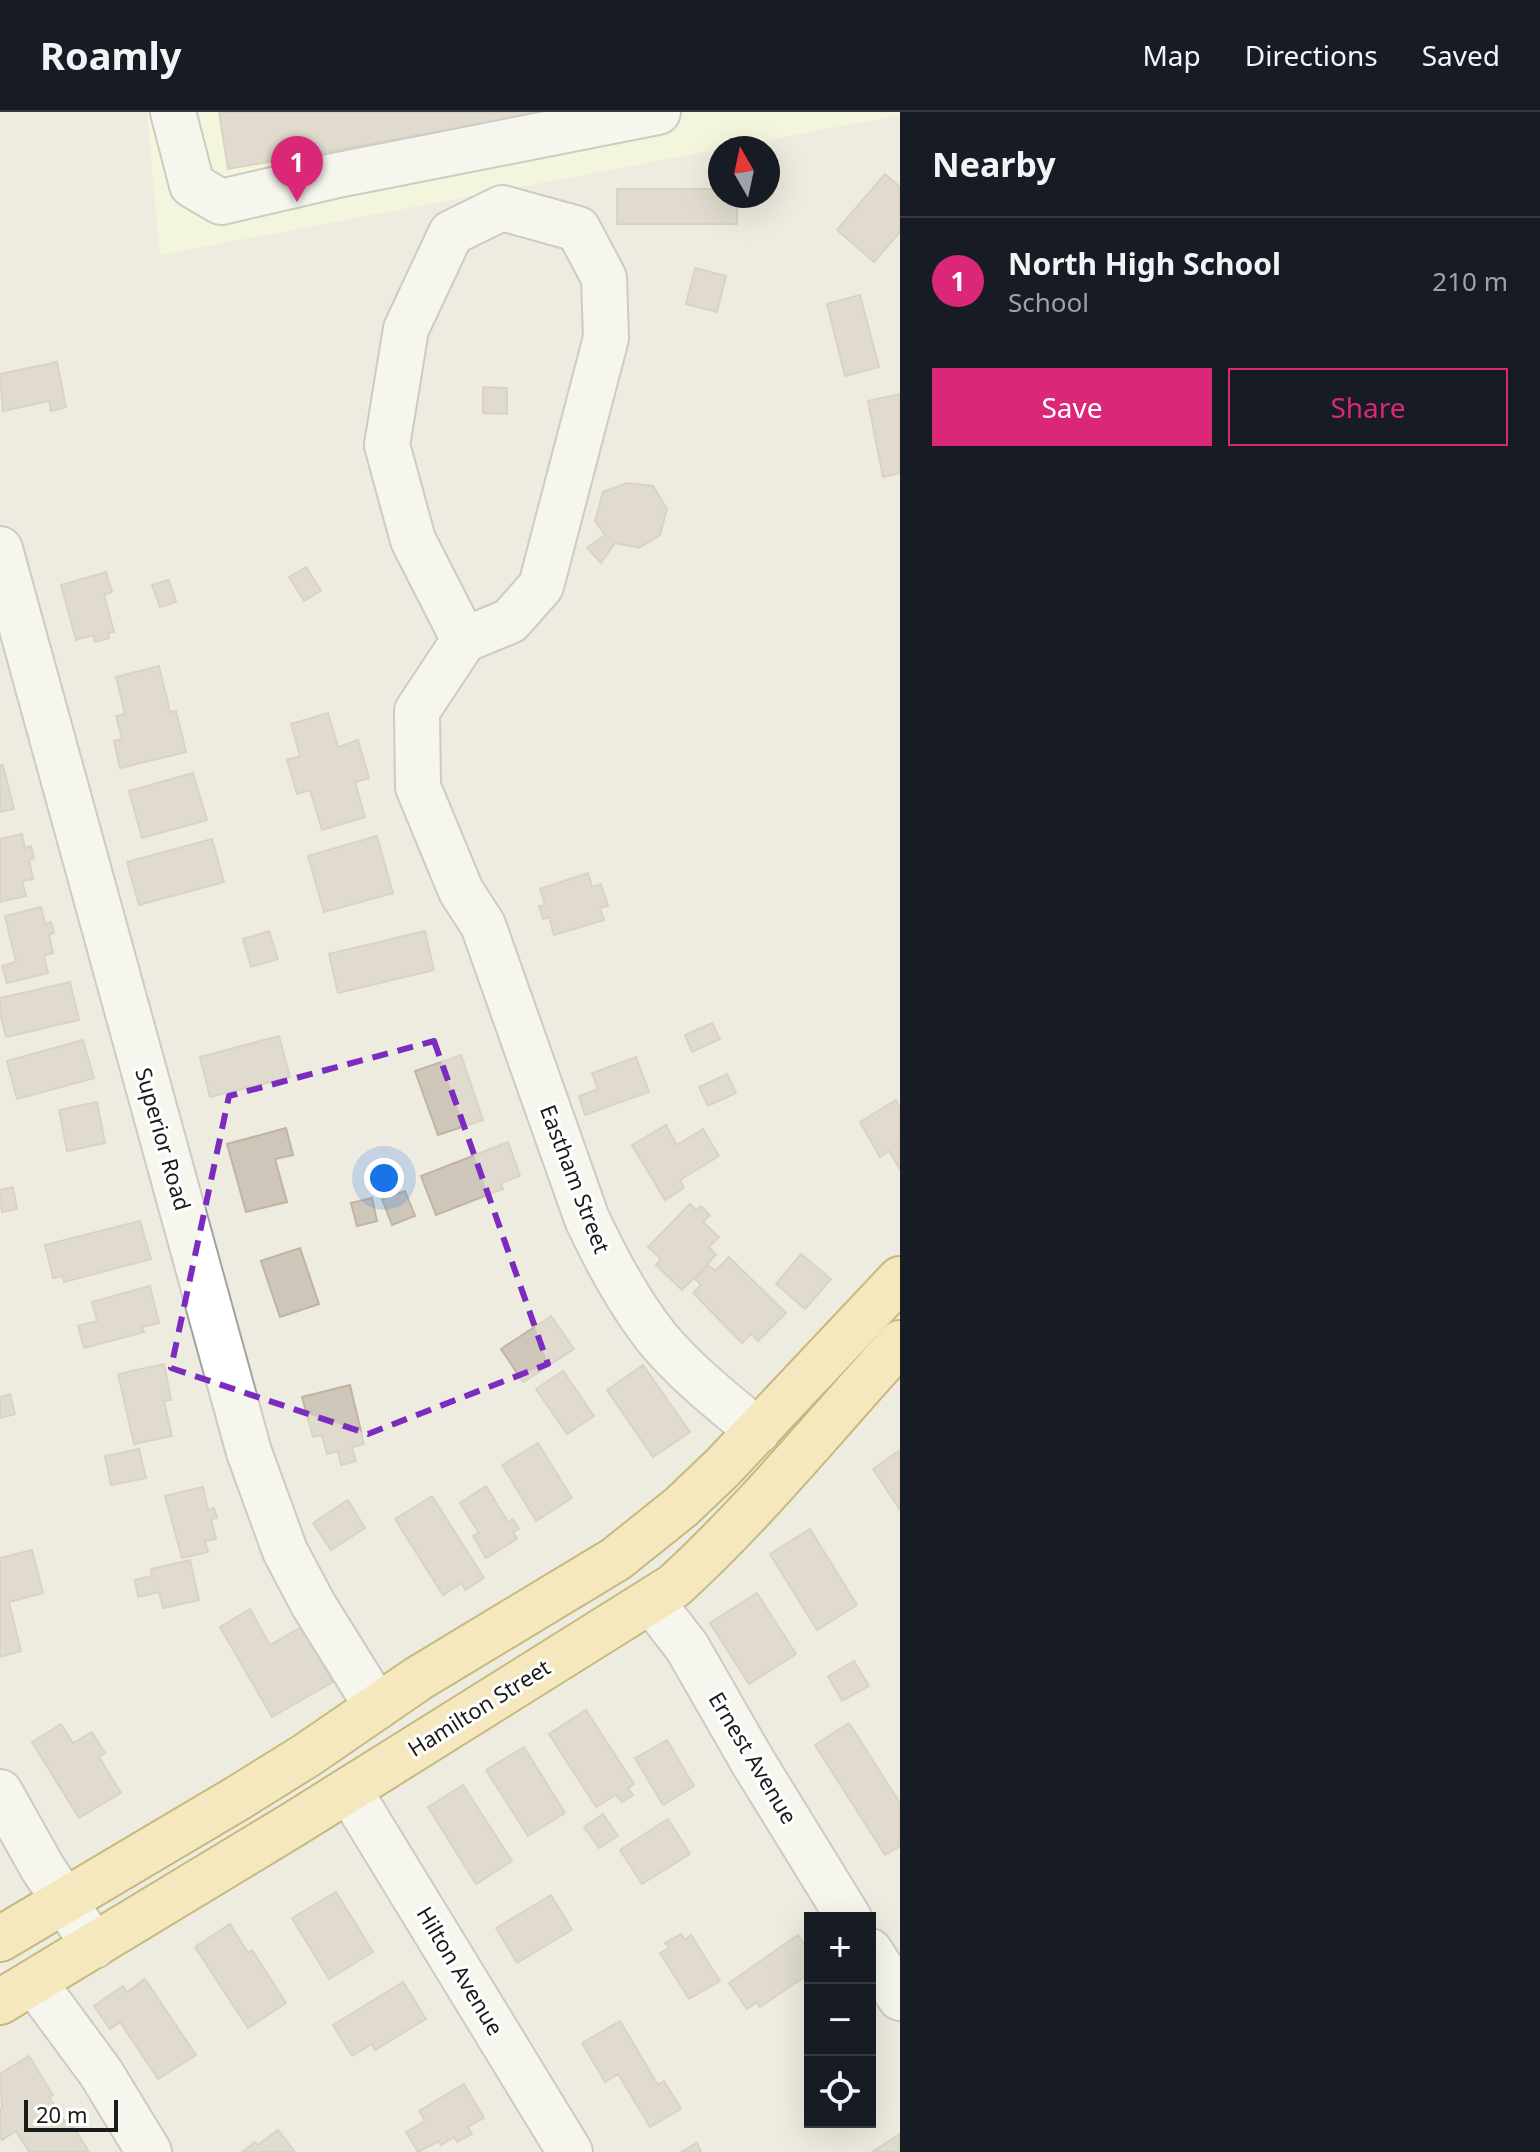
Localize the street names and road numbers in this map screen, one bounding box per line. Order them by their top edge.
street label: Superior Road [129,1064,199,1214]
street label: Eastham Street [534,1100,618,1257]
street label: Hamilton Street [402,1651,555,1763]
street label: Ernest Avenue [703,1686,805,1829]
street label: Hilton Avenue [411,1900,511,2041]

